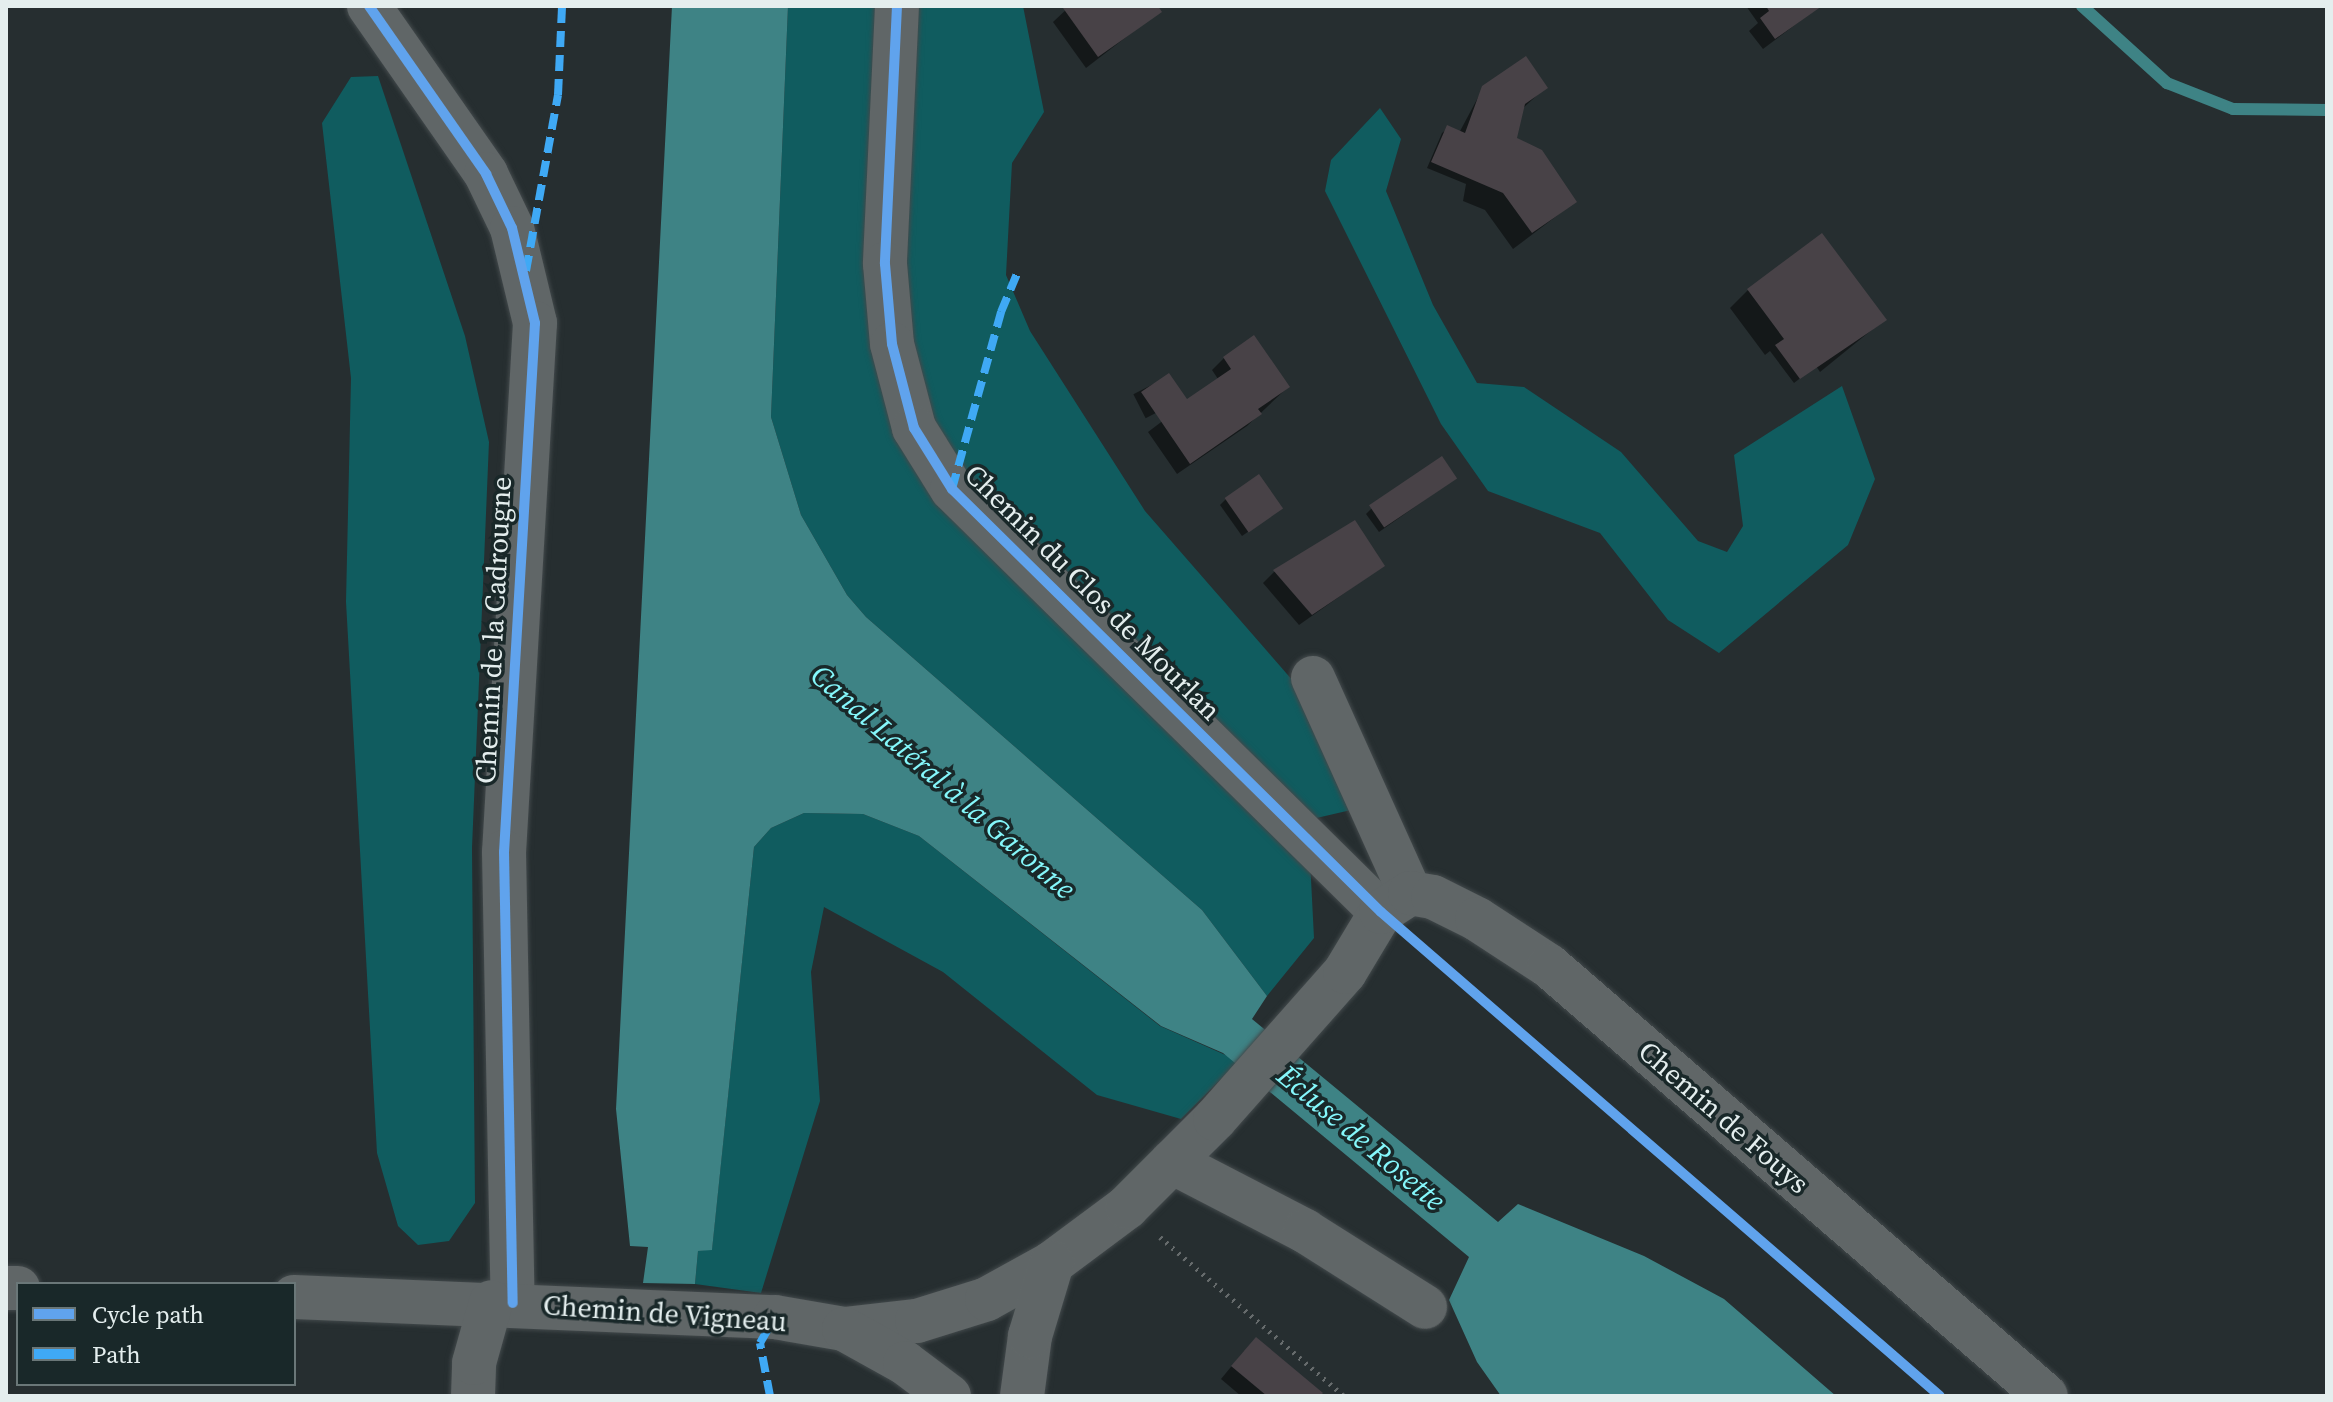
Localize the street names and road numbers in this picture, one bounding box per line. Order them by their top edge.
street label: Chemin du Clos de Mourlan [958,457,1228,727]
street label: Chemin de la Cadrougne [468,476,518,784]
street label: Chemin de Fouys [1632,1034,1816,1200]
street label: Chemin de Vigneau [542,1288,788,1338]

